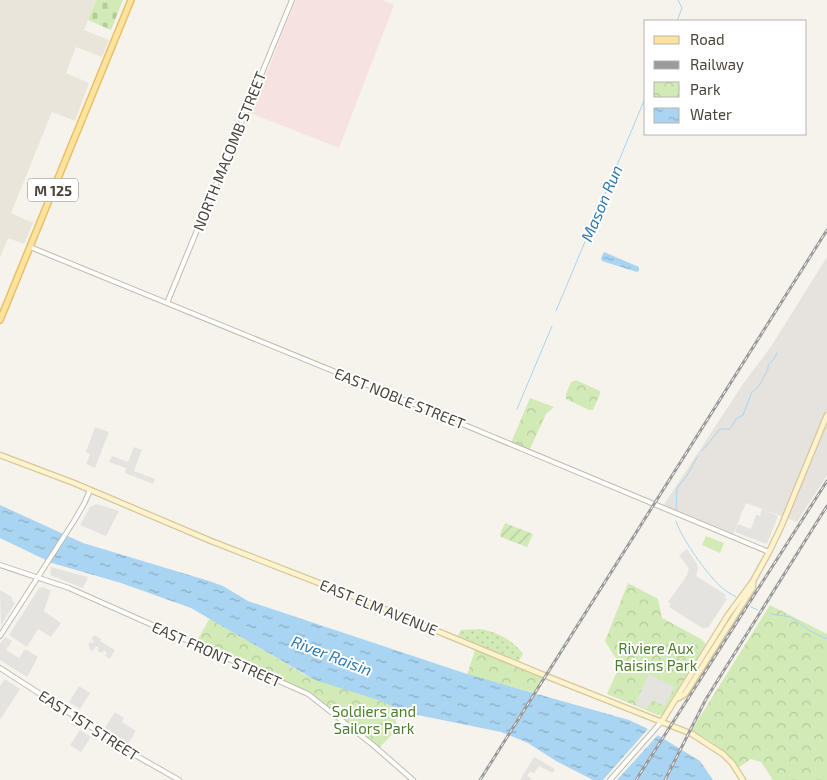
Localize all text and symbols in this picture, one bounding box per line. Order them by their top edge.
legend [644,20,807,135]
text: Road [690,30,725,48]
text: Railway [690,55,744,73]
street label: NORTH MACOMB STREET [189,68,269,233]
text: Park [690,80,721,98]
text: Water [690,105,732,123]
water label: Mason Run [576,162,626,244]
road number: M 125 [28,178,78,202]
street label: EAST NOBLE STREET [332,364,468,433]
street label: EAST ELM AVENUE [317,575,441,639]
street label: EAST FRONT STREET [150,617,285,691]
water label: River Raisin [289,631,375,679]
park label: Riviere Aux Raisins Park [615,639,698,674]
street label: EAST 1ST STREET [36,686,143,764]
park label: Soldiers and Sailors Park [332,702,416,737]

